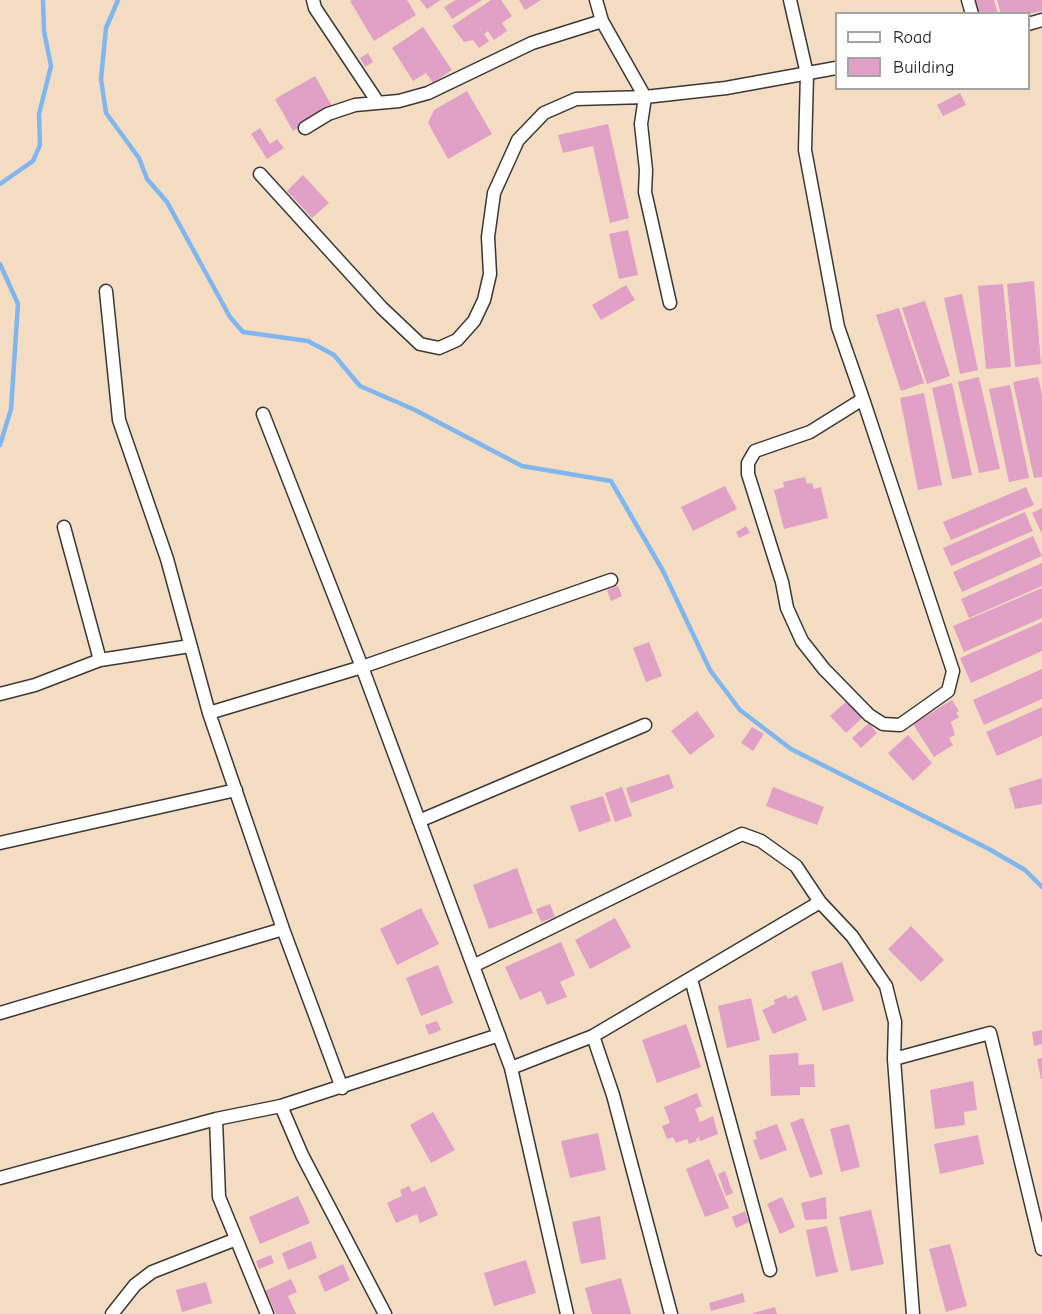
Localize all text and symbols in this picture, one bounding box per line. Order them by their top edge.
legend [835,12,1030,90]
text: Road [893,27,932,48]
text: Building [893,57,955,78]

